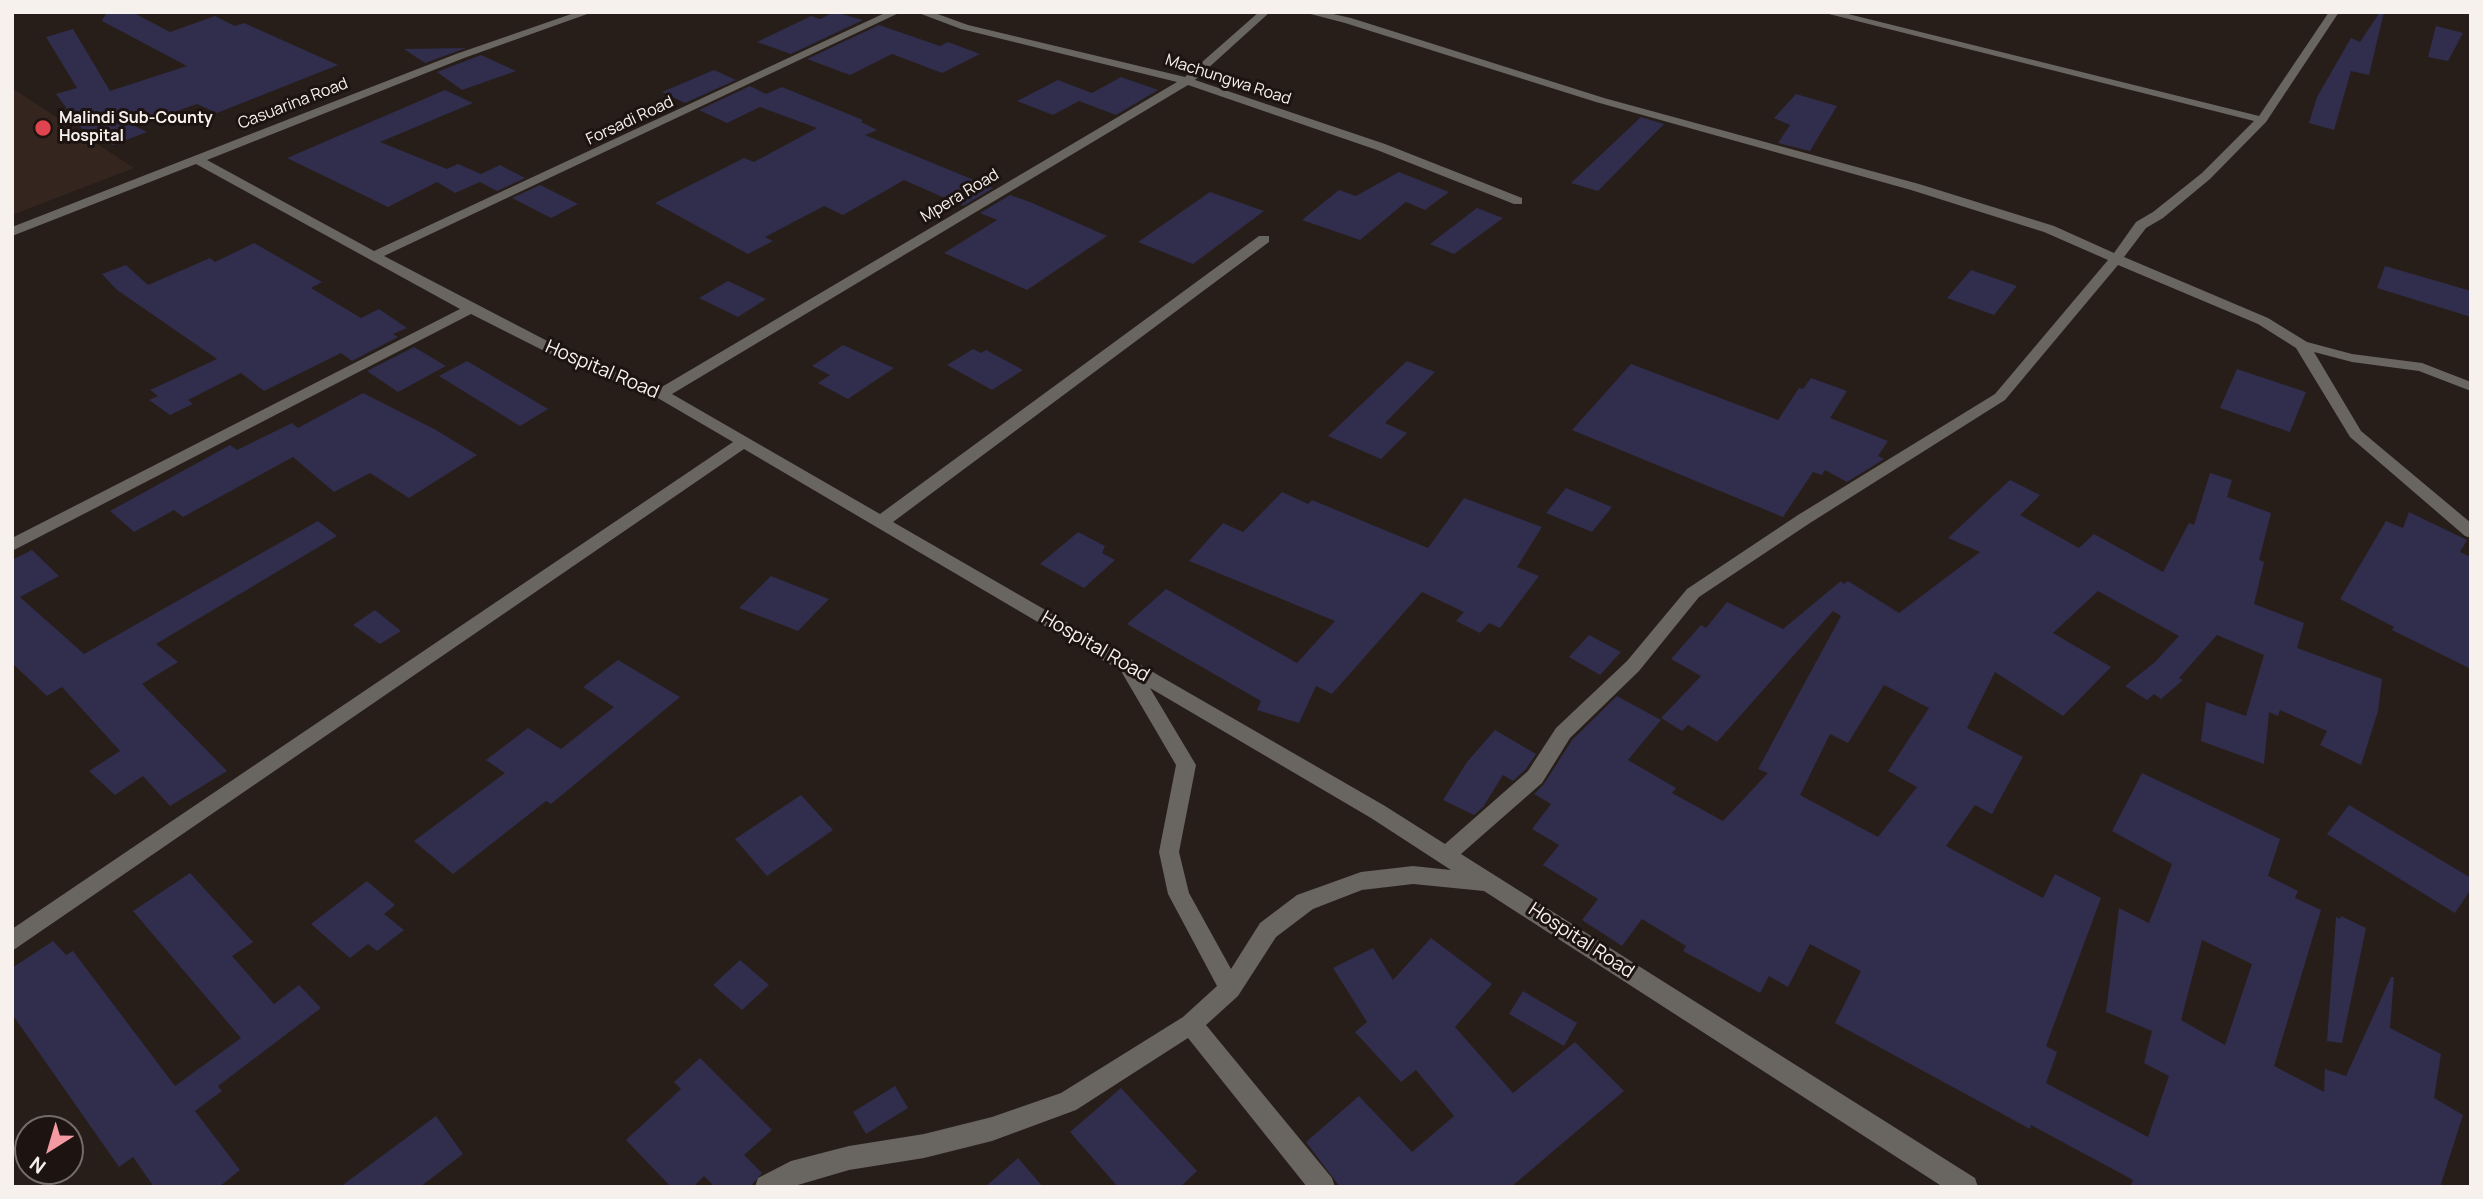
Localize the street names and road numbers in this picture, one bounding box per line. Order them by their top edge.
street label: Machungwa Road [1163,51,1293,109]
street label: Casuarina Road [235,74,351,134]
street label: Forsadi Road [583,92,677,150]
street label: Mpera Road [917,165,1003,227]
street label: Hospital Road [542,336,662,404]
street label: Hospital Road [1037,607,1153,687]
street label: Hospital Road [1524,898,1638,984]

